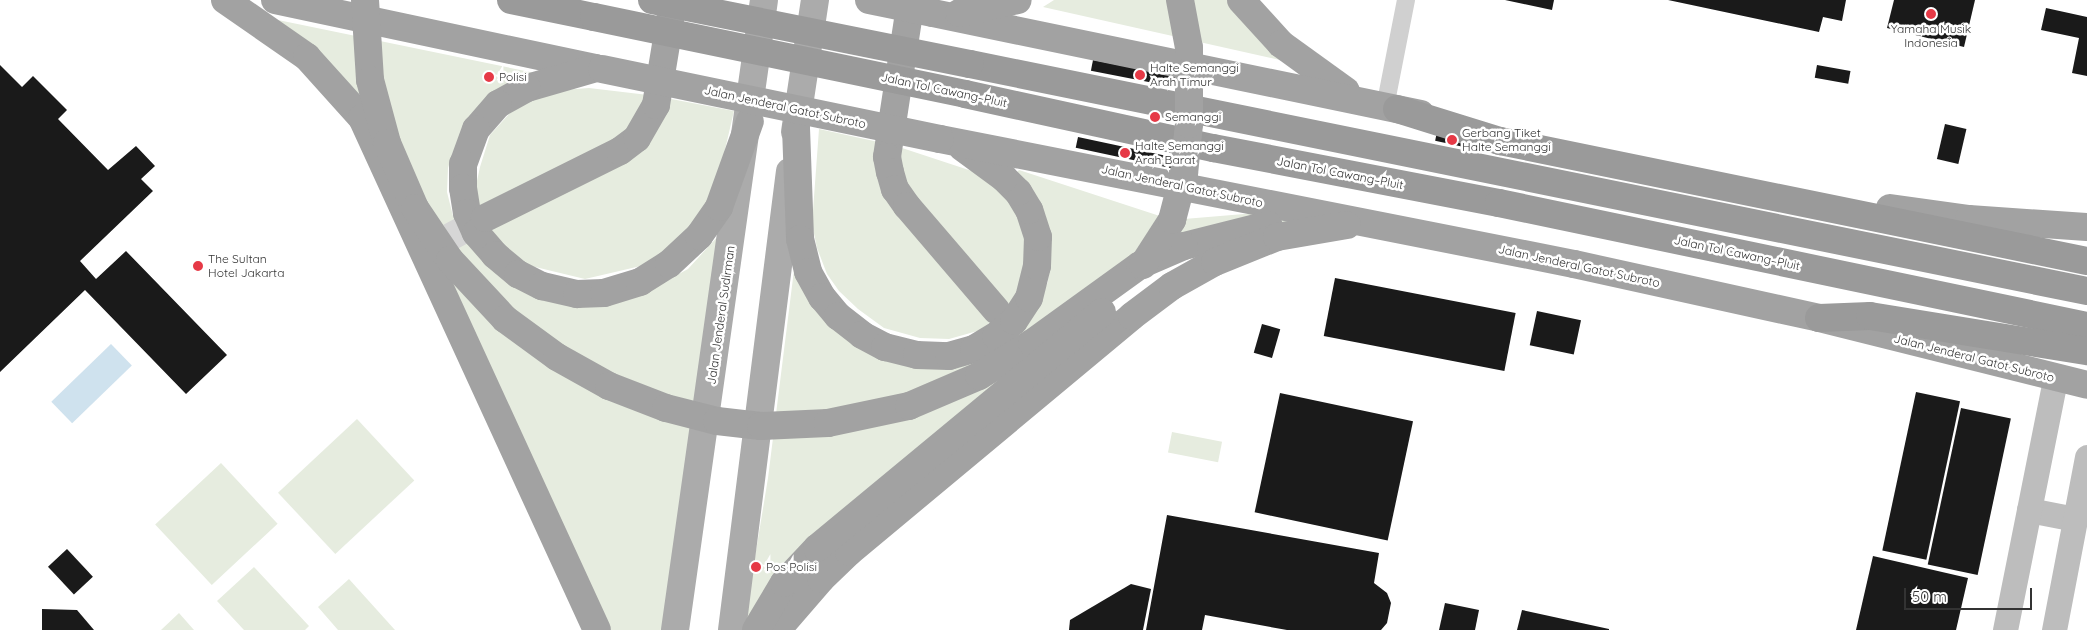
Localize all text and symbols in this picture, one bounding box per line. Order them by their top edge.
marker: Yamaha Musik Indonesia [1925,8,1937,20]
place label: Yamaha Musik Indonesia [1891,22,1971,50]
place label: Halte Semanggi Arah Timur [1150,61,1239,89]
marker: Halte Semanggi Arah Timur [1134,69,1146,81]
place label: Polisi [499,70,527,84]
street label: Jalan Tol Cawang–Pluit [880,70,1008,110]
marker: Polisi [483,71,495,83]
street label: Jalan Jenderal Gatot Subroto [703,83,867,131]
place label: Semanggi [1165,110,1221,124]
marker: Semanggi [1149,111,1161,123]
place label: Gerbang Tiket Halte Semanggi [1462,126,1551,154]
marker: Gerbang Tiket Halte Semanggi [1446,134,1458,146]
place label: Halte Semanggi Arah Barat [1135,139,1224,167]
marker: Halte Semanggi Arah Barat [1119,147,1131,159]
street label: Jalan Tol Cawang–Pluit [1275,154,1405,192]
street label: Jalan Jenderal Gatot Subroto [1100,162,1264,210]
street label: Jalan Tol Cawang–Pluit [1673,233,1801,273]
street label: Jalan Jenderal Gatot Subroto [1497,242,1661,290]
street label: Jalan Jenderal Sudirman [704,245,738,385]
place label: The Sultan Hotel Jakarta [208,252,284,280]
marker: The Sultan Hotel Jakarta [192,260,204,272]
street label: Jalan Jenderal Gatot Subroto [1892,331,2056,385]
place label: Pos Polisi [766,560,817,574]
marker: Pos Polisi [750,561,762,573]
scale bar [1907,578,2034,610]
text: 50 m [1912,587,1947,606]

